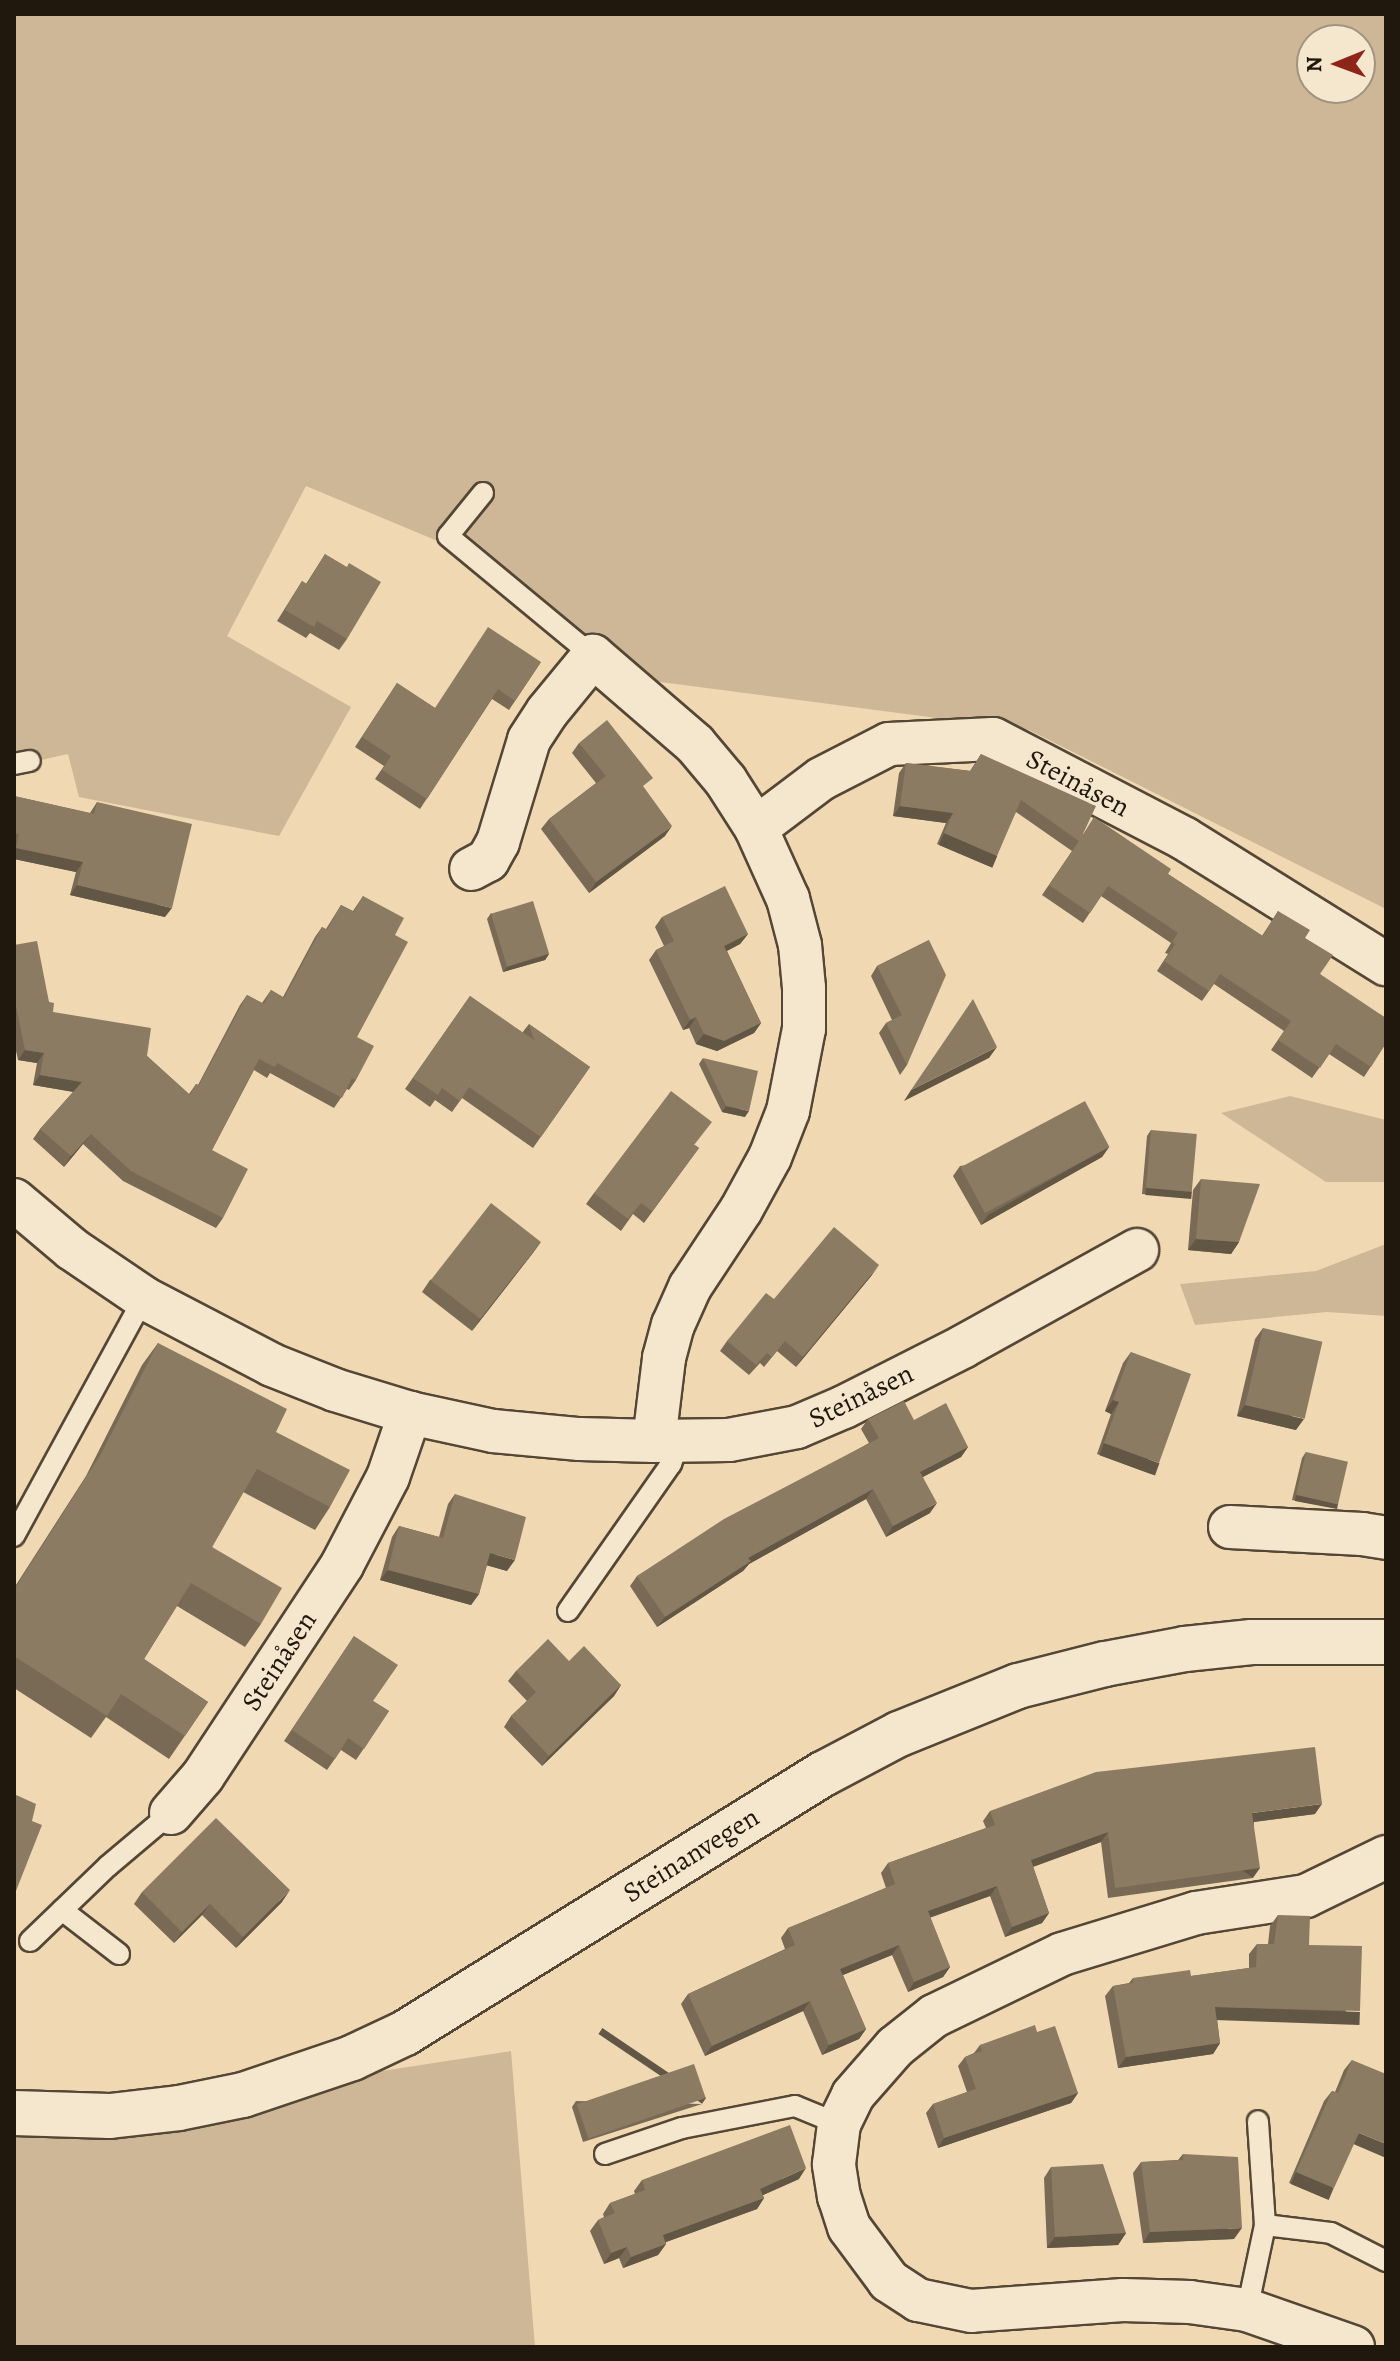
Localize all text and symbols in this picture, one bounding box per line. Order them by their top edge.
north arrow [1296,24,1376,104]
text: N [1299,56,1329,73]
street label: Steinåsen [1021,742,1135,824]
street label: Steinåsen [803,1356,919,1436]
street label: Steinåsen [234,1605,324,1717]
street label: Steinanvegen [617,1800,765,1910]

